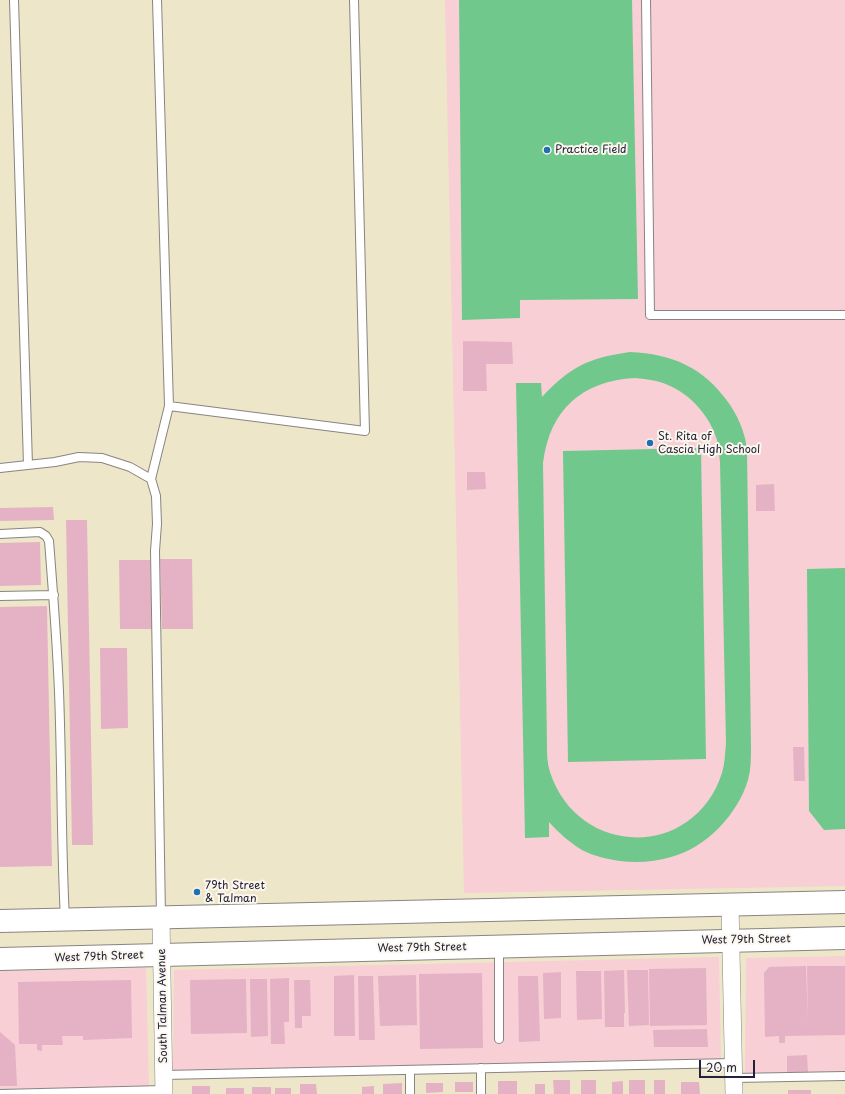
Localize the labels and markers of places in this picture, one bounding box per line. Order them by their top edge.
place label: Practice Field [555,143,627,157]
marker: Practice Field [542,145,552,155]
place label: St. Rita of Cascia High School [658,430,760,456]
marker: St. Rita of Cascia High School [645,438,655,448]
place label: 79th Street & Talman [205,879,265,905]
marker: 79th Street & Talman [192,887,202,897]

